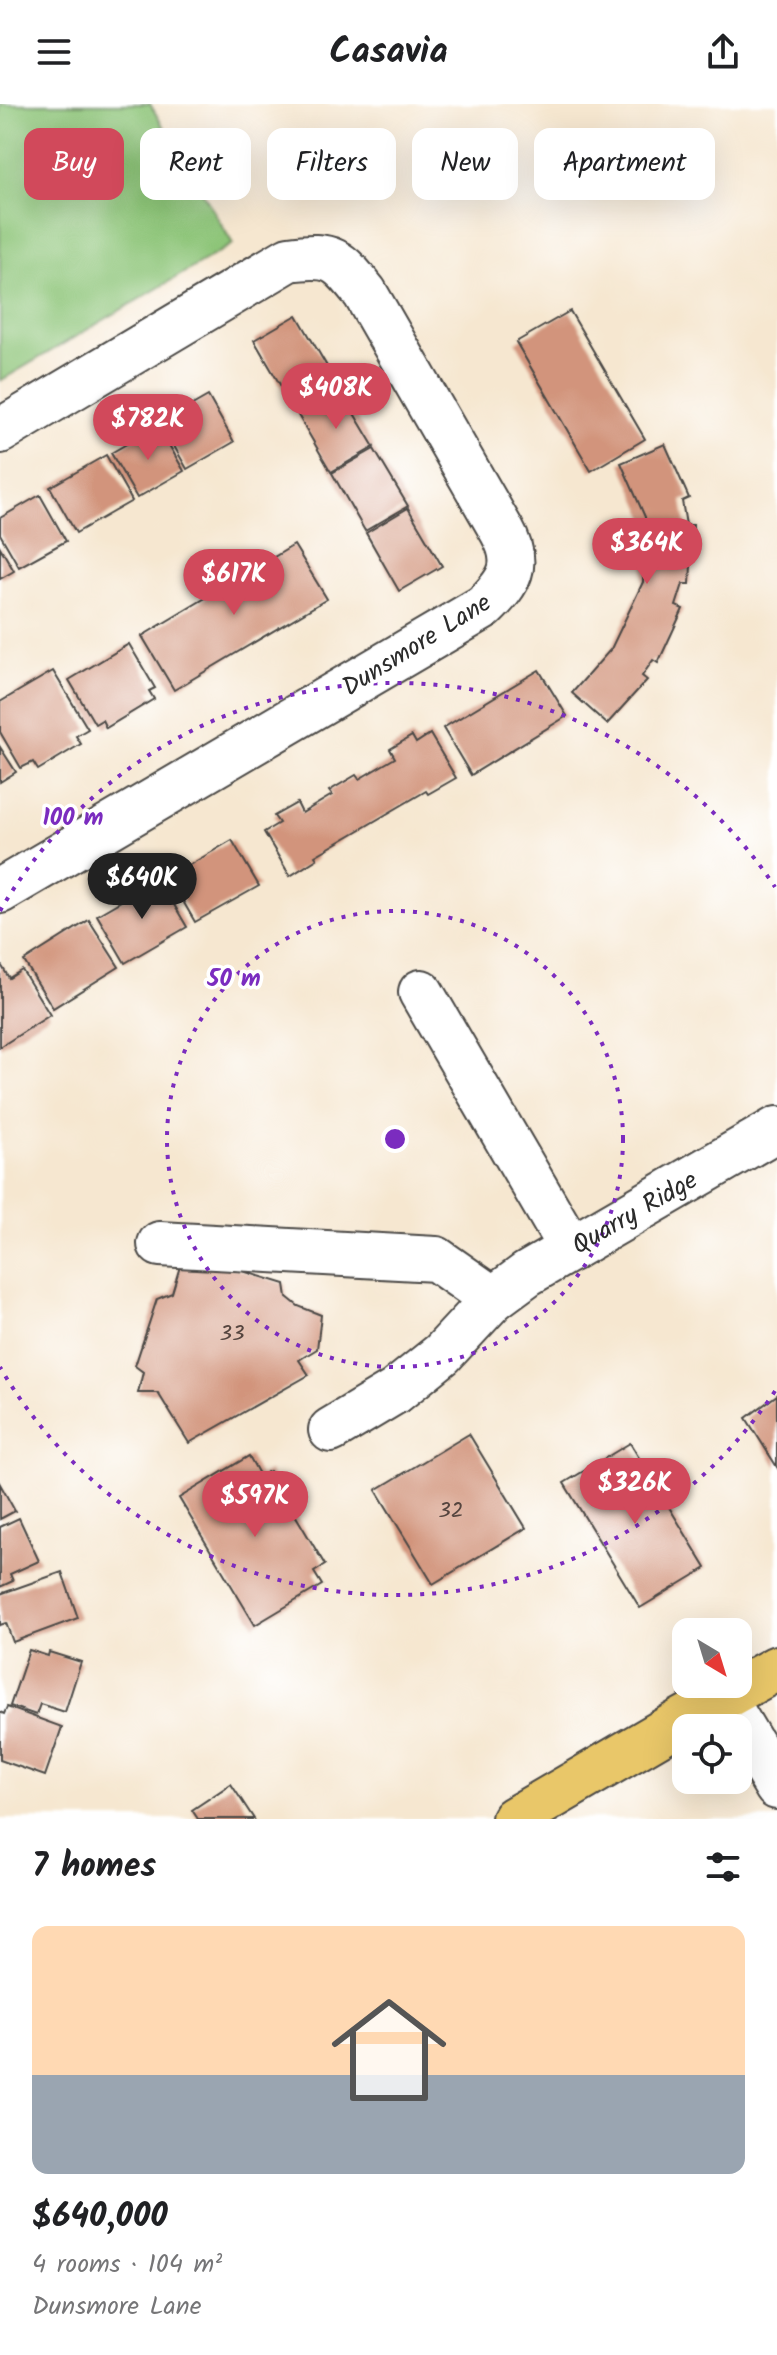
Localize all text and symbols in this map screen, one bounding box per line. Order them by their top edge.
text: Casavia [329,24,448,81]
icon: menu [32,30,76,74]
icon: share [701,30,745,74]
chip: Buy [24,128,124,200]
chip: Rent [140,128,251,200]
chip: Filters [267,128,396,200]
chip: New [412,128,518,200]
chip: Apartment [534,128,715,200]
pin: $408K [280,363,392,431]
text: $408K [299,368,373,410]
pin: $782K [92,394,204,462]
text: $782K [111,399,185,441]
pin: $364K [591,518,703,586]
text: $364K [610,523,684,565]
pin: $617K [178,549,290,617]
text: $617K [201,554,267,596]
street label: Dunsmore Lane [334,583,500,708]
text: 100 m [43,799,103,838]
pin: $640K [86,853,198,921]
text: $640K [106,858,178,900]
text: 50 m [206,960,261,999]
centre of rings [381,1125,409,1153]
street label: Quarry Ridge [564,1160,706,1267]
house number: 33 [219,1317,245,1352]
pin: $326K [579,1458,691,1526]
text: $326K [598,1463,672,1505]
pin: $597K [199,1471,311,1539]
text: $597K [220,1476,290,1518]
house number: 32 [438,1494,464,1529]
north arrow [672,1618,752,1698]
map controls [672,1618,752,1794]
button: locate [672,1714,752,1794]
text: 7 homes [32,1840,156,1894]
icon: filters [701,1845,745,1889]
icon: home [317,1978,461,2122]
text: $640,000 [32,2190,168,2244]
text: 4 rooms · 104 m² [32,2244,222,2286]
text: Dunsmore Lane [32,2286,201,2328]

